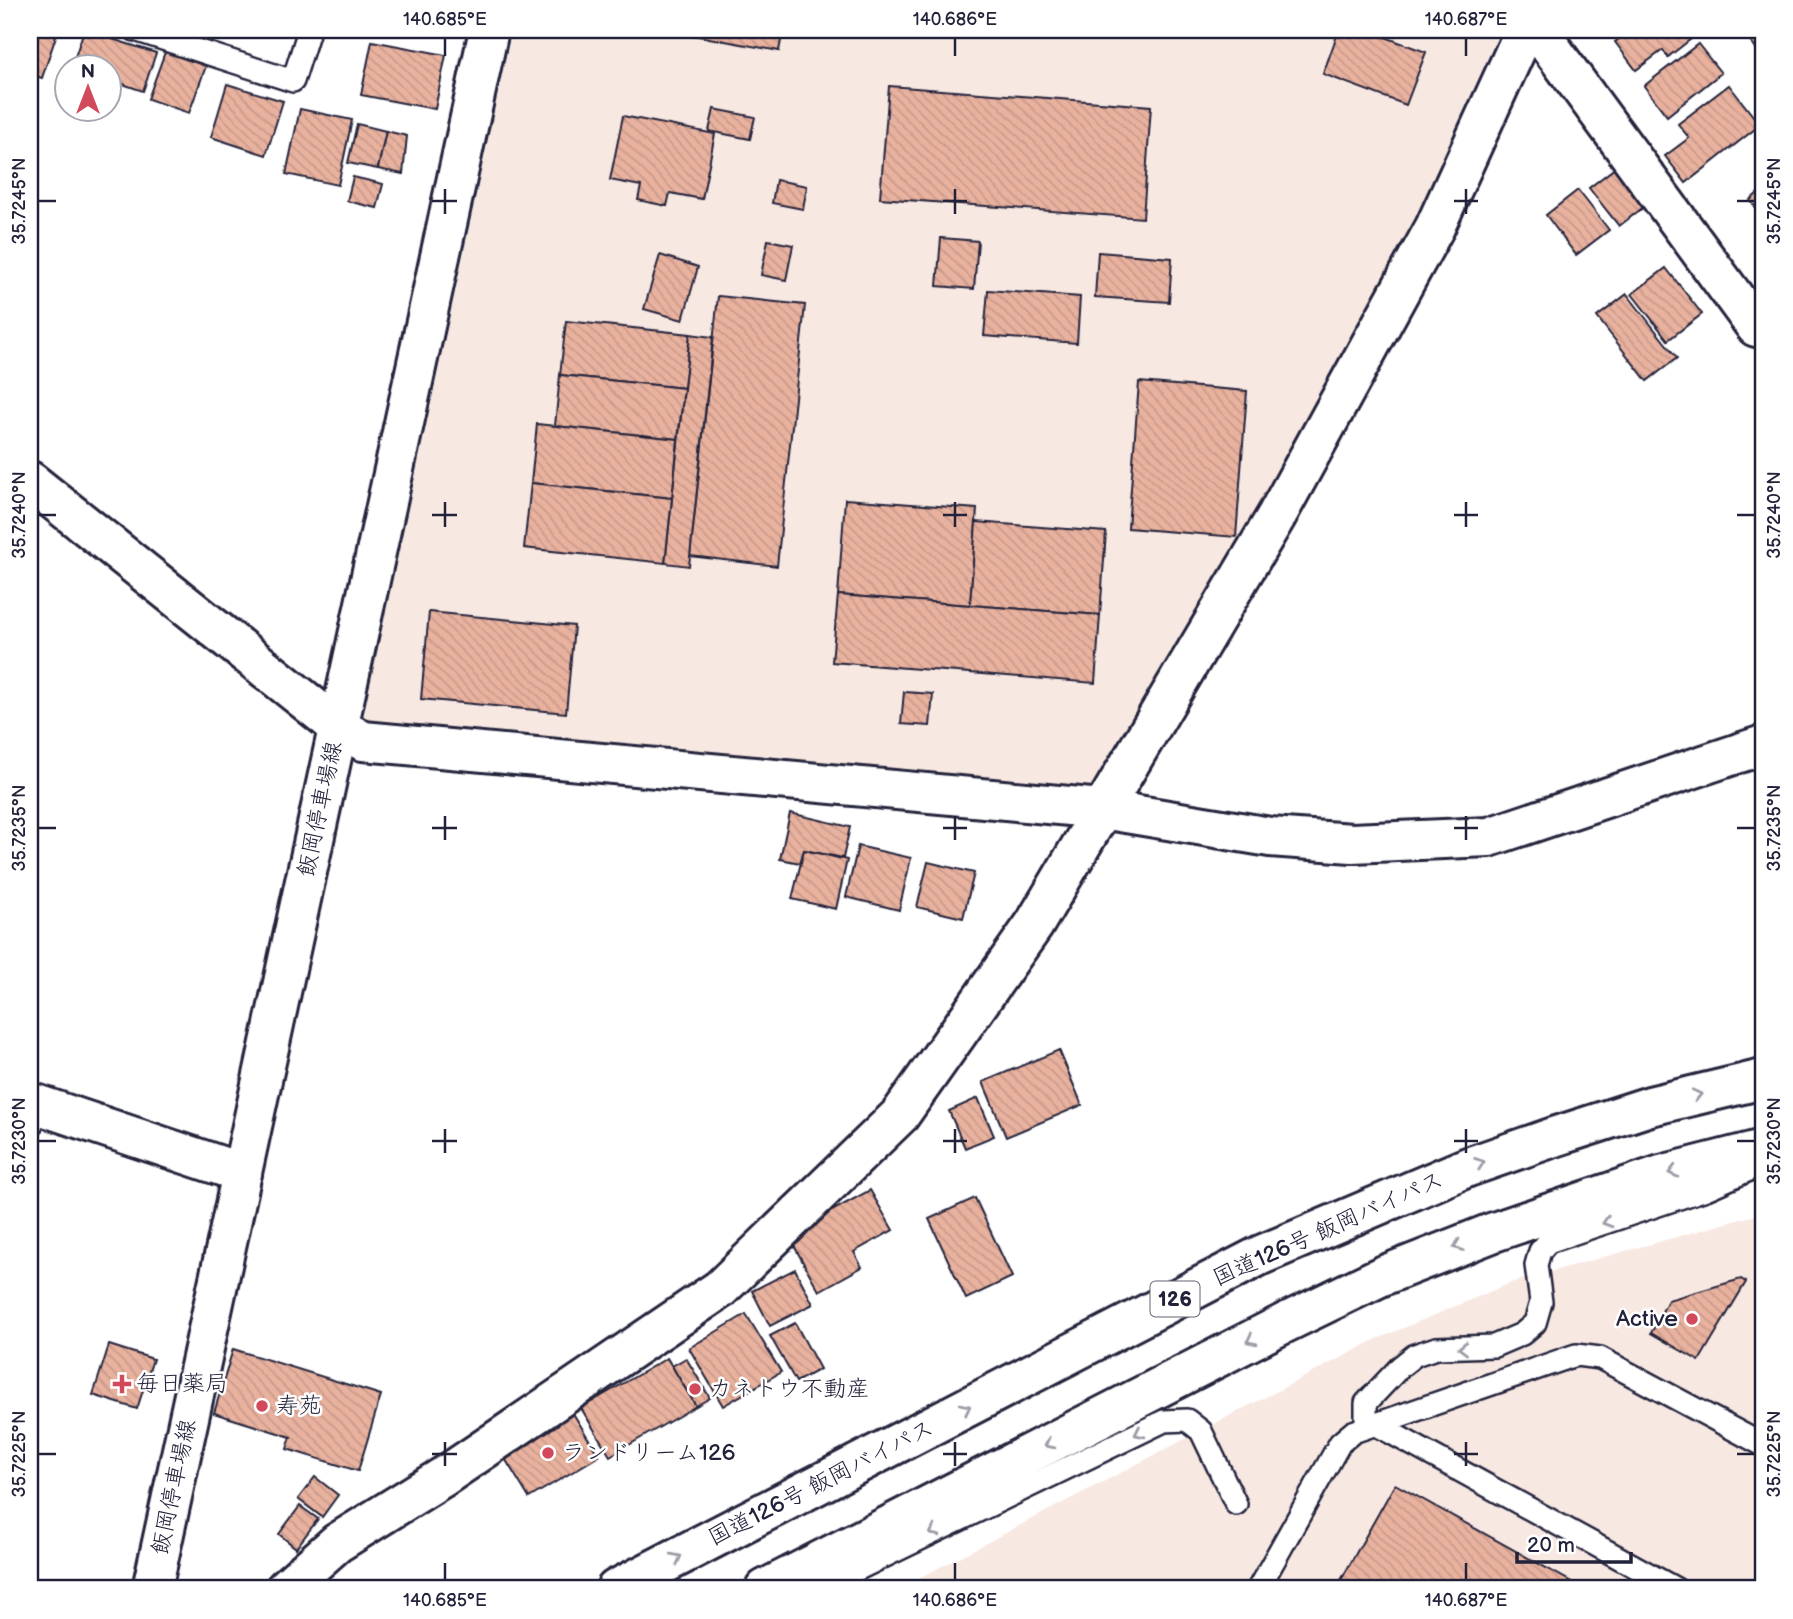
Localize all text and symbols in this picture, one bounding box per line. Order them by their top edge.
text: 140.685°E [403,9,487,30]
text: 140.686°E [913,9,997,30]
text: 140.687°E [1425,9,1507,30]
north arrow [52,52,122,122]
text: N [81,61,95,84]
text: 35.7245°N [9,158,30,244]
text: 35.7245°N [1764,158,1785,244]
text: 35.7240°N [9,471,30,559]
text: 35.7240°N [1764,471,1785,559]
street label: 飯岡停車場線 [292,739,348,879]
text: 35.7235°N [9,785,30,871]
text: 35.7235°N [1764,785,1785,871]
one-way arrow [1691,1088,1703,1103]
text: 35.7230°N [9,1097,30,1185]
text: 35.7230°N [1764,1097,1785,1185]
one-way arrow [1474,1157,1486,1171]
one-way arrow [1667,1164,1679,1178]
street label: 国道126号 飯岡バイパス [1208,1166,1448,1292]
one-way arrow [1602,1214,1614,1228]
one-way arrow [1453,1237,1465,1251]
road number: 126 [1150,1282,1200,1316]
place label: Active [1616,1305,1678,1333]
marker: Active [1684,1311,1700,1327]
one-way arrow [1246,1332,1258,1345]
one-way arrow [1457,1341,1468,1356]
place label: 毎日薬局 [136,1370,228,1398]
place label: カネトウ不動産 [709,1375,870,1403]
marker: 毎日薬局 [114,1376,130,1392]
marker: カネトウ不動産 [687,1381,703,1397]
place label: 寿苑 [276,1392,322,1420]
marker: 寿苑 [254,1398,270,1414]
one-way arrow [959,1403,971,1416]
text: 35.7225°N [9,1411,30,1497]
text: 35.7225°N [1764,1411,1785,1497]
street label: 国道126号 飯岡バイパス [704,1414,938,1552]
street label: 飯岡停車場線 [146,1417,202,1557]
one-way arrow [1134,1424,1146,1438]
one-way arrow [1044,1435,1056,1449]
place label: ランドリーム126 [562,1439,736,1467]
marker: ランドリーム126 [540,1445,556,1461]
scale bar [1517,1521,1630,1565]
one-way arrow [929,1524,941,1538]
text: 20 m [1527,1533,1575,1558]
one-way arrow [670,1552,682,1566]
text: 140.685°E [403,1590,487,1611]
text: 140.686°E [913,1590,997,1611]
text: 140.687°E [1425,1590,1507,1611]

